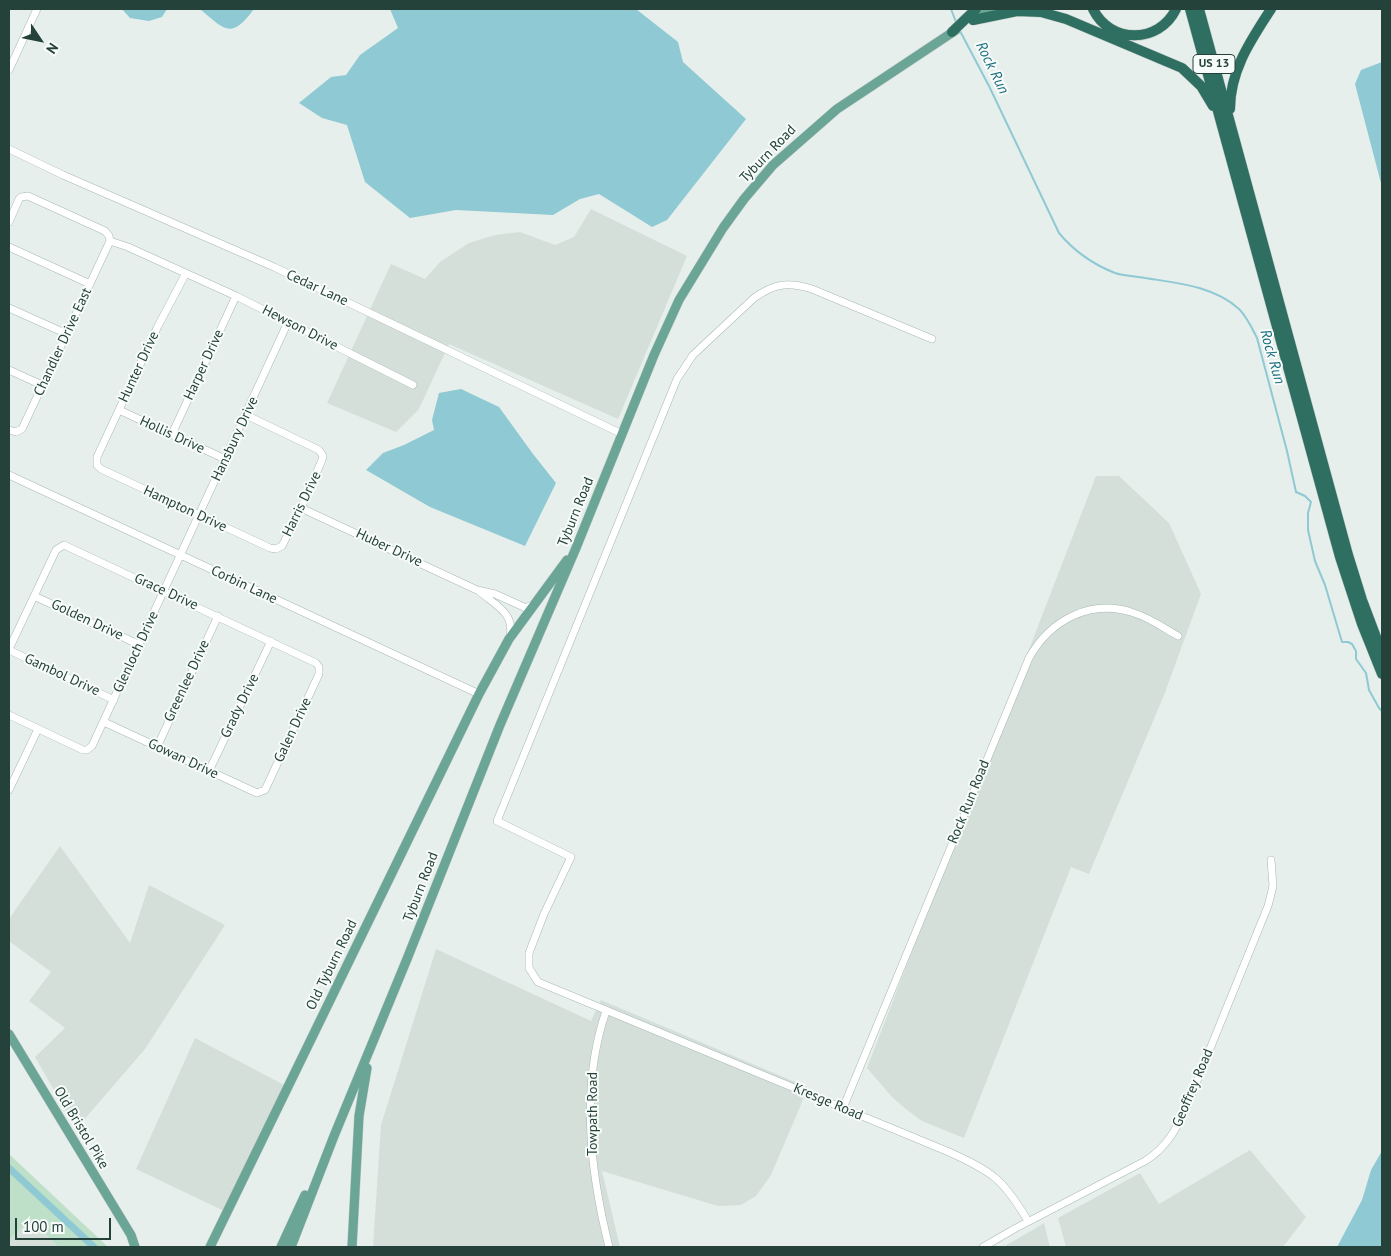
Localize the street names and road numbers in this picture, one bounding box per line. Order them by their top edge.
road number: US 13 [1193,54,1235,74]
street label: Tyburn Road [736,122,800,186]
street label: Cedar Lane [283,266,351,310]
street label: Chandler Drive East [31,285,95,399]
street label: Hewson Drive [259,302,341,354]
street label: Harper Drive [180,327,228,403]
street label: Hunter Drive [115,329,163,405]
street label: Hansbury Drive [208,394,262,484]
street label: Hollis Drive [137,413,207,457]
street label: Harris Drive [279,469,325,539]
street label: Tyburn Road [554,475,598,549]
street label: Hampton Drive [141,482,229,536]
street label: Huber Drive [353,525,425,571]
street label: Corbin Lane [208,562,280,608]
street label: Grace Drive [131,570,201,614]
street label: Golden Drive [48,596,126,644]
street label: Glenloch Drive [110,609,162,695]
street label: Greenlee Drive [161,637,213,725]
street label: Gambol Drive [22,650,102,700]
street label: Grady Drive [217,671,263,741]
street label: Galen Drive [271,695,315,765]
street label: Gowan Drive [145,735,221,783]
street label: Rock Run Road [945,758,993,846]
street label: Tyburn Road [400,850,442,924]
street label: Old Tyburn Road [303,917,361,1013]
street label: Geoffrey Road [1169,1046,1217,1130]
street label: Towpath Road [585,1072,601,1156]
street label: Kresge Road [791,1080,865,1124]
street label: Old Bristol Pike [50,1084,112,1172]

